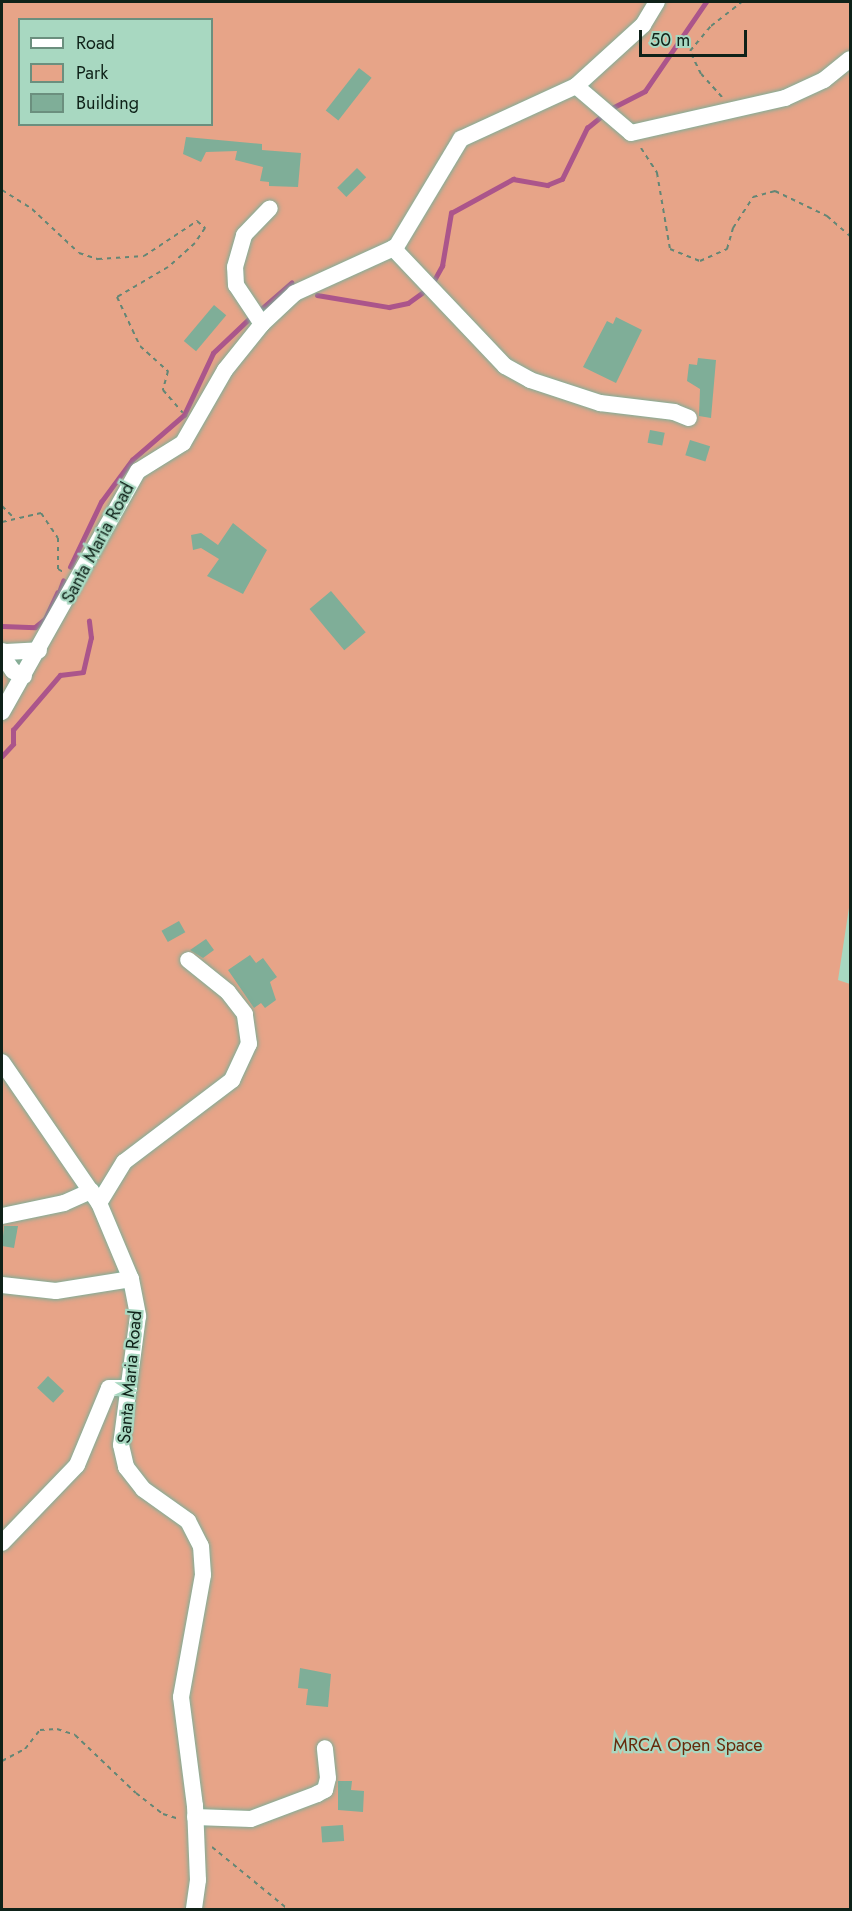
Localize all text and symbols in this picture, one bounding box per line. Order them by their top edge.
legend [18,18,213,126]
scale bar [642,18,750,56]
text: 50 m [650,27,690,53]
text: Road [76,30,115,56]
text: Park [76,60,108,86]
text: Building [76,90,139,116]
street label: Santa Maria Road [57,479,139,607]
street label: Santa Maria Road [113,1310,147,1444]
park label: MRCA Open Space [613,1734,763,1756]

